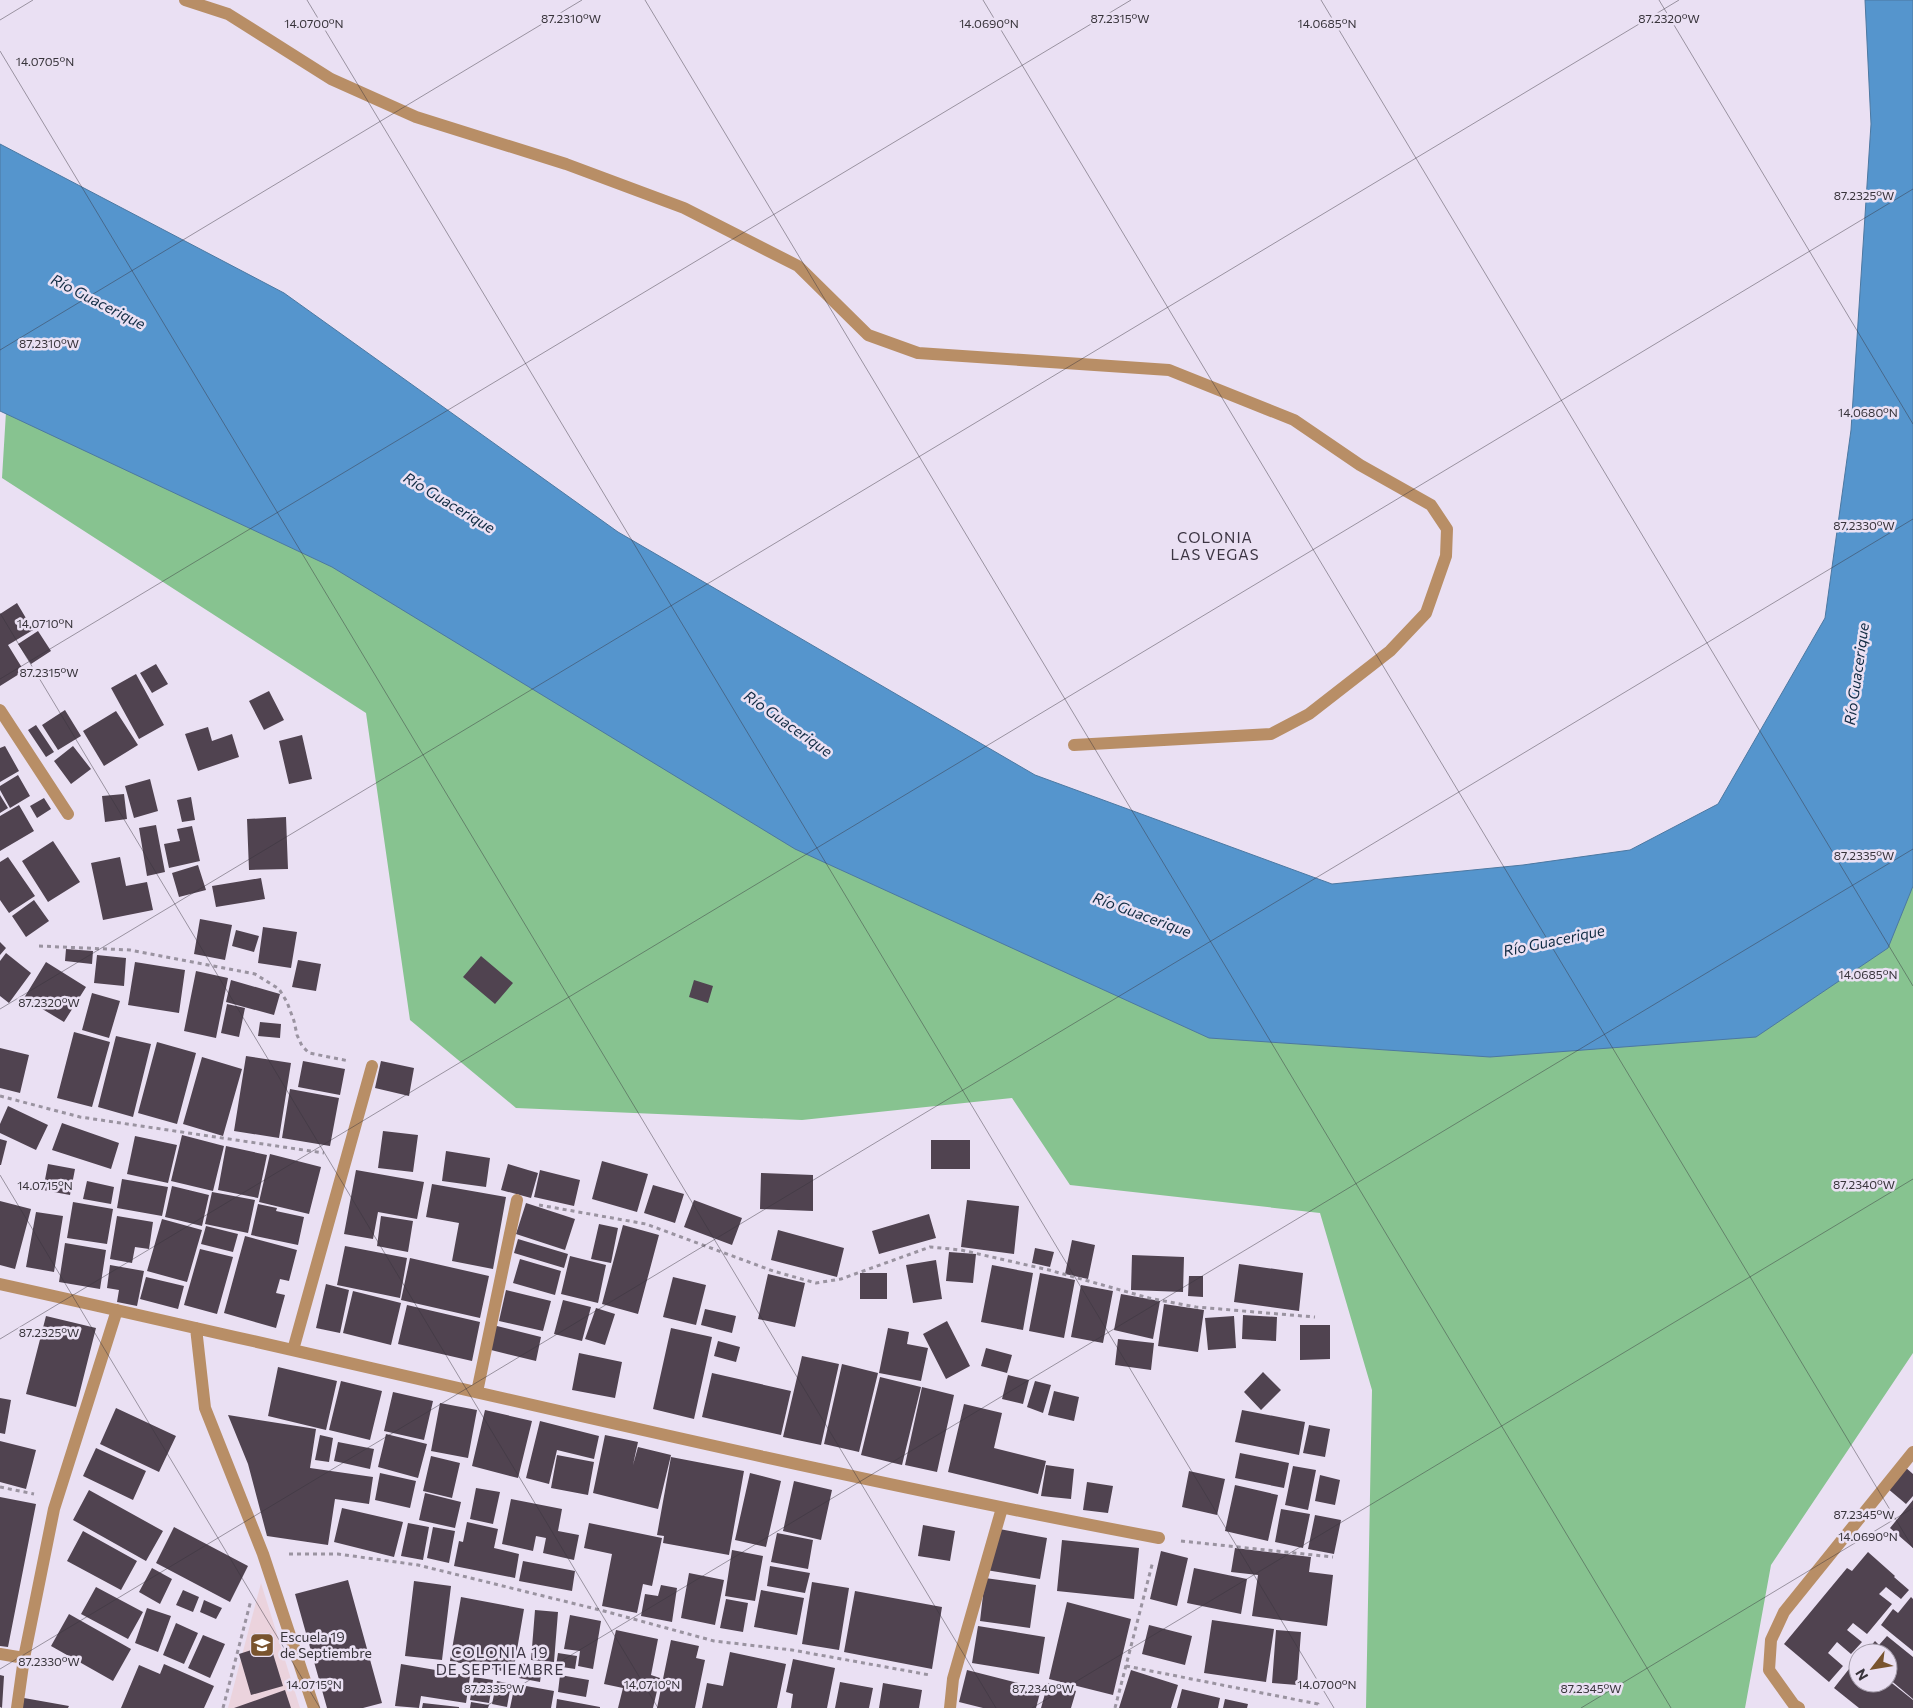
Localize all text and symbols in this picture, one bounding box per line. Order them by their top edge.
text: 87.2310°W [541,11,601,25]
text: 87.2315°W [1090,11,1150,25]
text: 87.2320°W [1638,11,1700,25]
text: 14.0700°N [284,16,344,30]
text: 14.0690°N [959,16,1019,30]
text: 14.0685°N [1298,16,1356,30]
text: 14.0705°N [16,54,74,68]
text: 87.2325°W [1834,188,1894,202]
water label: Río Guacerique [48,270,149,333]
text: 87.2310°W [19,336,79,350]
text: 14.0680°N [1838,405,1898,419]
water label: Río Guacerique [401,468,498,536]
text: 87.2330°W [1833,518,1895,532]
district label: COLONIA LAS VEGAS [1171,528,1259,563]
text: 14.0710°N [17,616,73,630]
water label: Río Guacerique [1840,621,1872,726]
text: 87.2315°W [19,665,79,679]
water label: Río Guacerique [741,686,836,760]
text: 87.2335°W [1834,848,1894,862]
water label: Río Guacerique [1091,888,1194,940]
water label: Río Guacerique [1501,920,1606,960]
text: 14.0685°N [1839,967,1897,981]
text: 87.2320°W [18,995,80,1009]
text: 87.2340°W [1833,1177,1895,1191]
text: 14.0715°N [17,1178,73,1192]
text: 87.2325°W [19,1325,79,1339]
text: 87.2345°W [1833,1507,1895,1521]
text: 14.0690°N [1838,1529,1898,1543]
place label: Escuela 19 de Septiembre [280,1628,372,1661]
school or university icon: Escuela 19 de Septiembre [249,1632,275,1658]
district label: COLONIA 19 DE SEPTIEMBRE [436,1643,564,1678]
north arrow [1848,1643,1898,1693]
text: 87.2330°W [18,1654,80,1668]
text: N [1851,1666,1871,1684]
text: 14.0715°N [286,1677,342,1691]
text: 14.0710°N [624,1677,680,1691]
text: 14.0700°N [1297,1677,1357,1691]
text: 87.2335°W [464,1681,524,1695]
text: 87.2340°W [1012,1681,1074,1695]
text: 87.2345°W [1560,1681,1622,1695]

